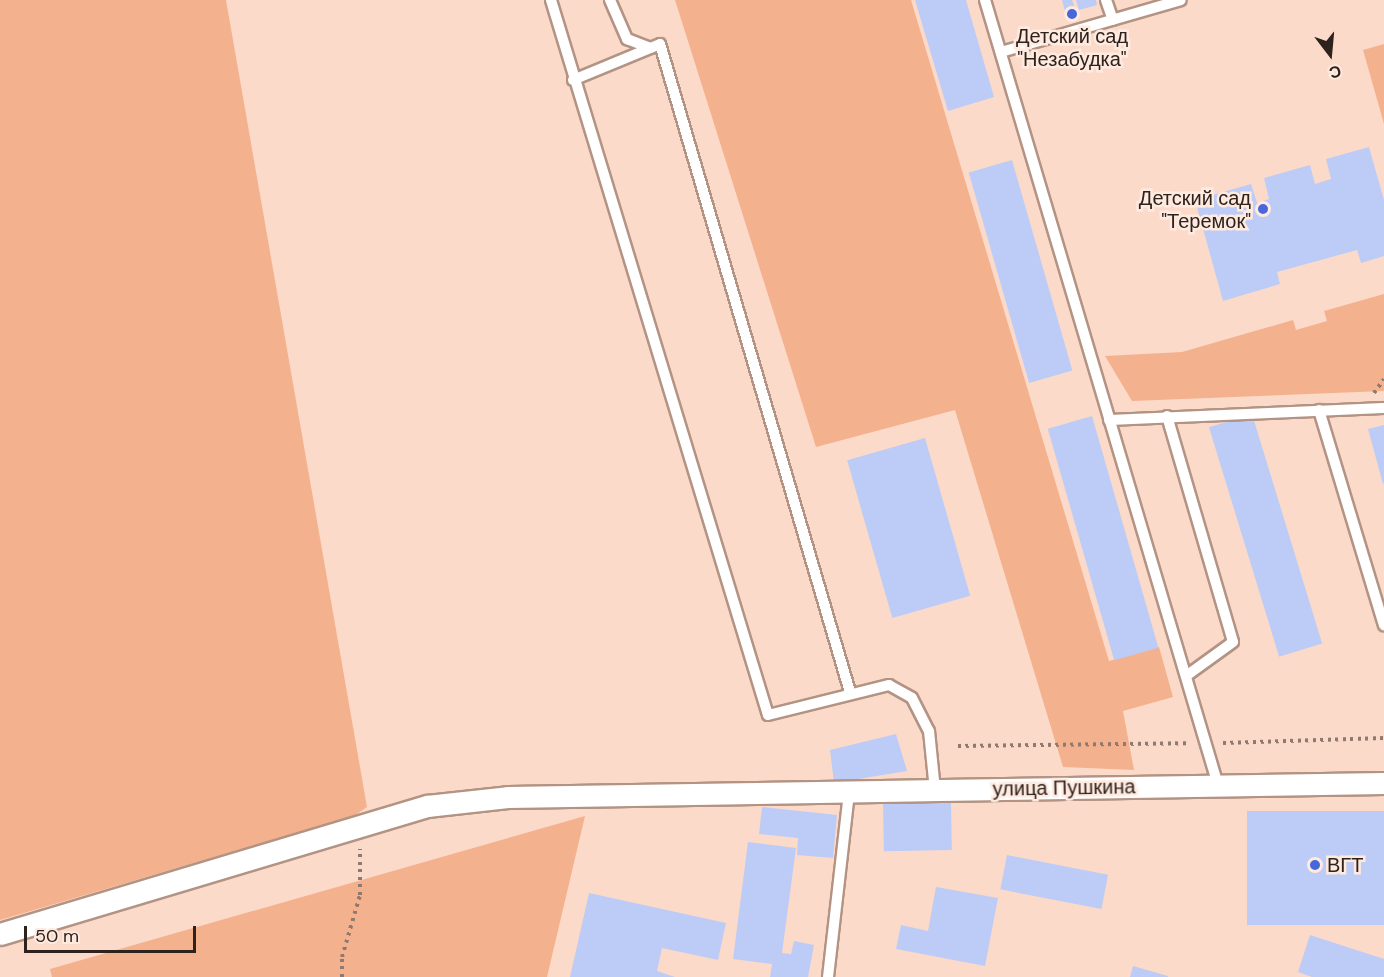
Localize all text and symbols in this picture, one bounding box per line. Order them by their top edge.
marker: Детский сад "Незабудка" [1065,7,1079,21]
place label: Детский сад "Незабудка" [1016,24,1128,71]
north arrow [1300,24,1360,84]
text: С [1327,60,1344,83]
place label: Детский сад "Теремок" [1139,186,1251,233]
marker: Детский сад "Теремок" [1256,202,1270,216]
street label: улица Пушкина [992,775,1136,801]
place label: ВГТ [1327,853,1363,877]
marker: ВГТ [1308,858,1322,872]
scale bar [27,914,200,952]
text: 50 m [35,924,79,948]

